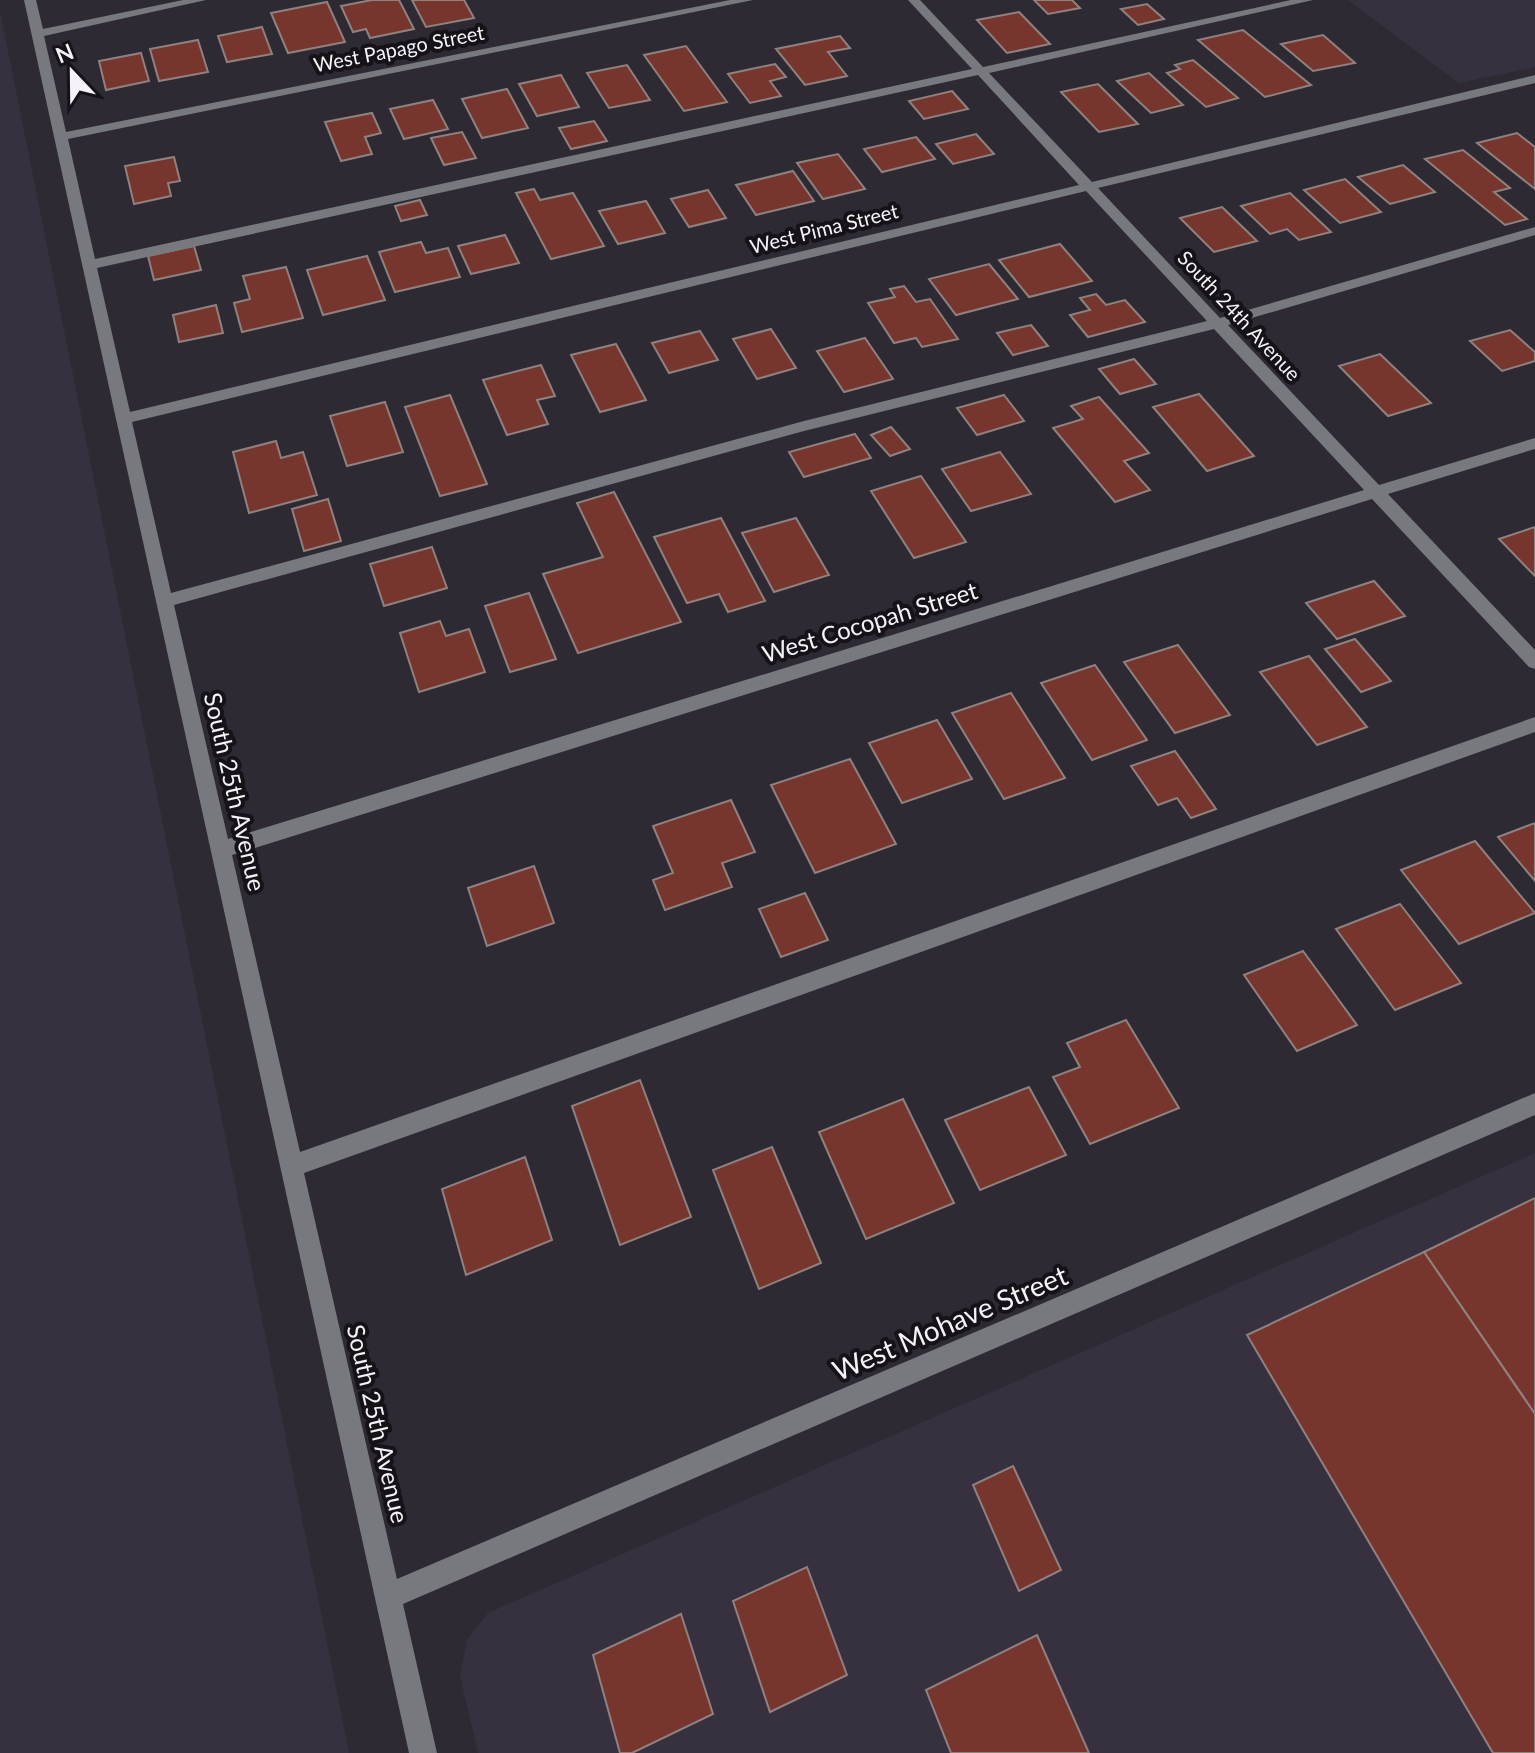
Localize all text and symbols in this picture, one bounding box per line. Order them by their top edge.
street label: West Papago Street [311,20,486,76]
north arrow [32,32,112,112]
text: N [51,37,77,69]
street label: West Pima Street [747,198,900,258]
street label: South 24th Avenue [1173,245,1306,385]
street label: West Cocopah Street [758,575,981,668]
street label: South 25th Avenue [199,690,272,894]
street label: West Mohave Street [827,1257,1072,1387]
street label: South 25th Avenue [342,1322,415,1526]

